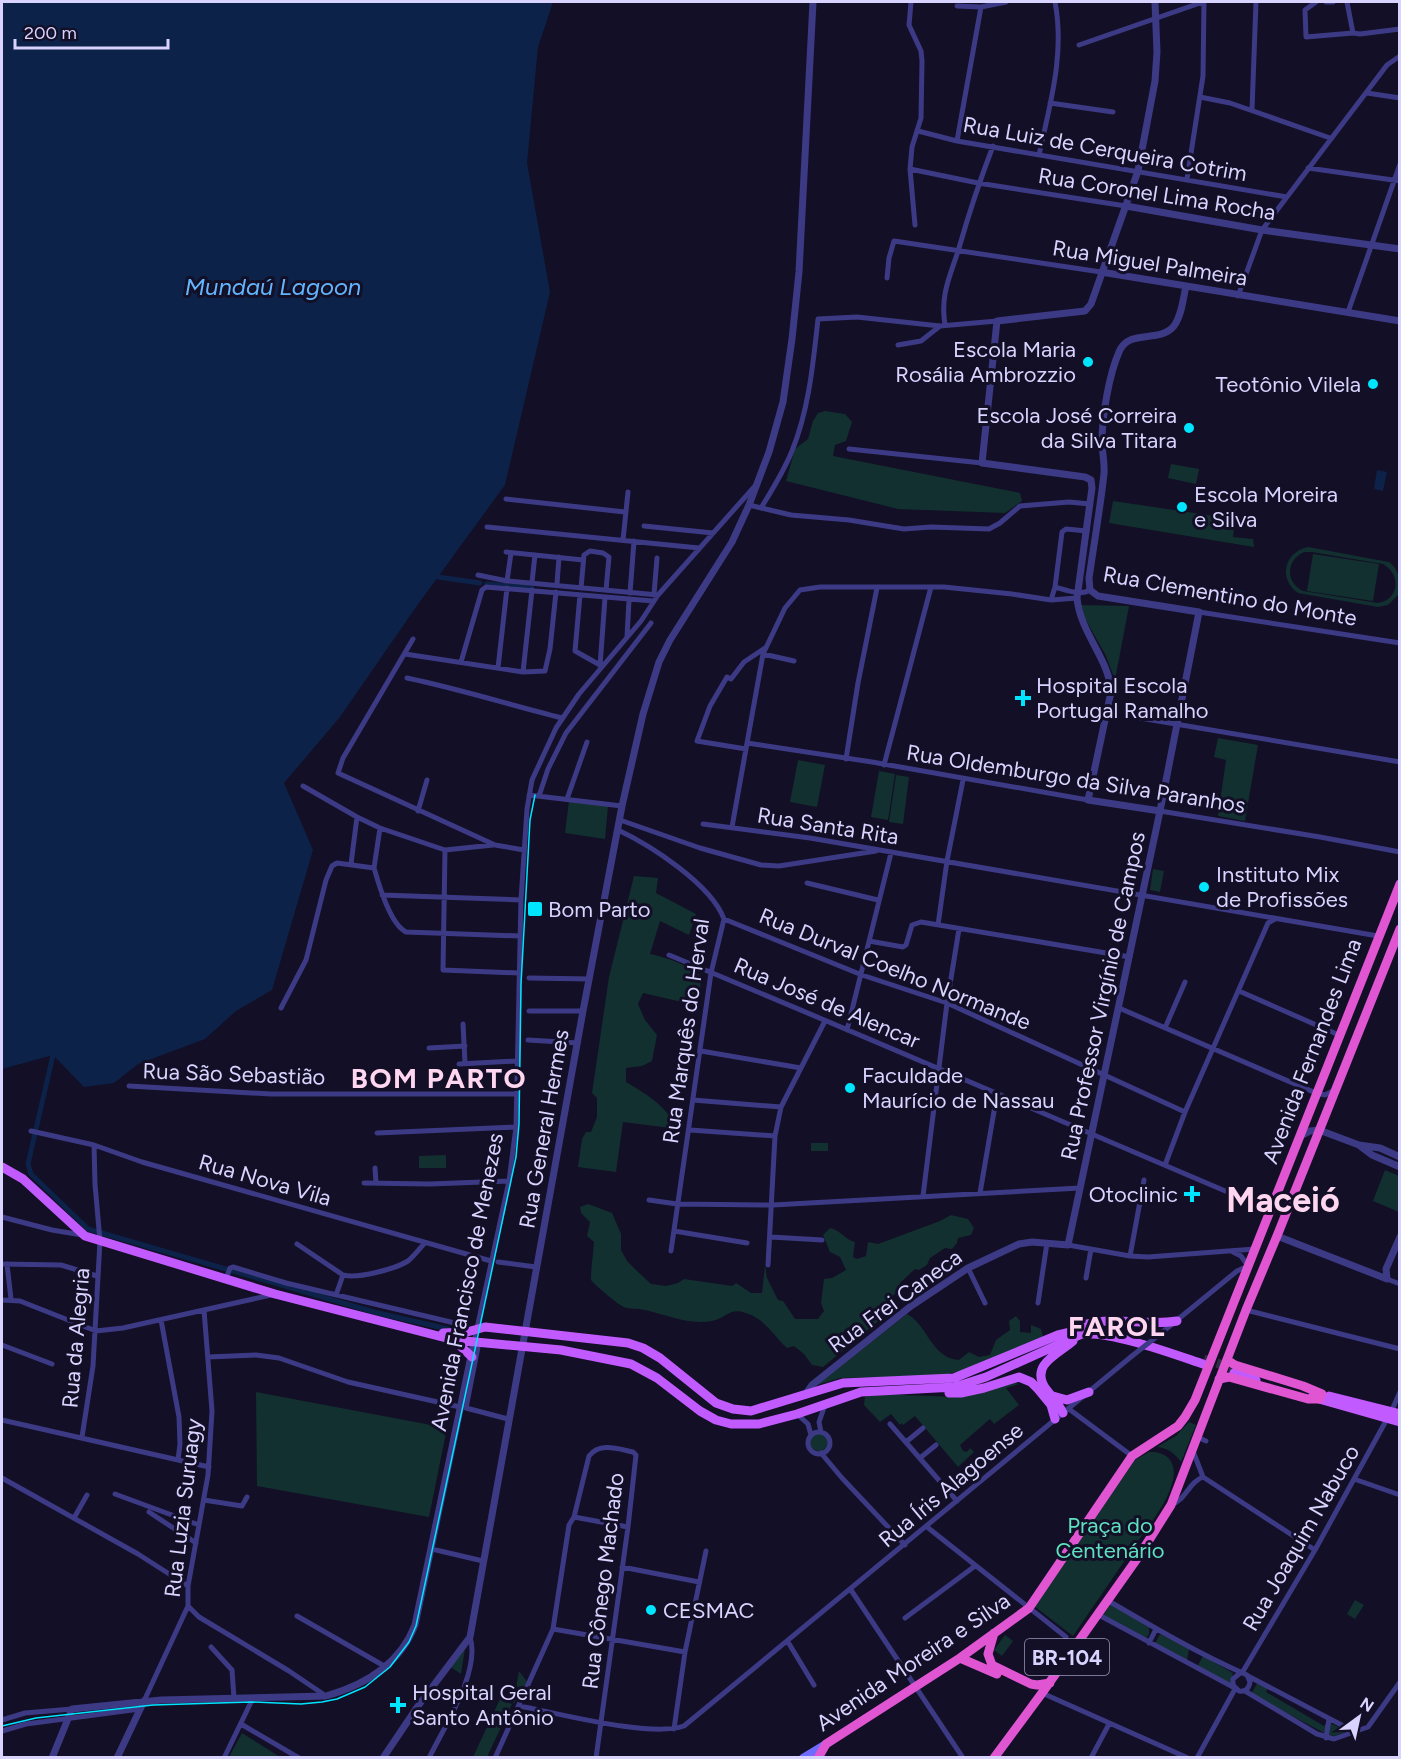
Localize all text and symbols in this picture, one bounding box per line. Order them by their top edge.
scale bar [15,12,168,50]
text: 200 m [24,22,77,44]
street label: Rua Luiz de Cerqueira Cotrim [961,111,1249,187]
street label: Rua Coronel Lima Rocha [1036,162,1278,226]
street label: Rua Miguel Palmeira [1051,234,1249,292]
water label: Mundaú Lagoon [185,272,361,301]
place label: Escola Maria Rosália Ambrozzio [895,336,1076,388]
marker: Escola Maria Rosália Ambrozzio [1081,355,1095,369]
place label: Teotônio Vilela [1216,371,1361,398]
marker: Teotônio Vilela [1366,377,1380,391]
place label: Escola José Correira da Silva Titara [976,402,1177,454]
marker: Escola José Correira da Silva Titara [1182,421,1196,435]
place label: Escola Moreira e Silva [1194,481,1338,533]
marker: Escola Moreira e Silva [1175,500,1189,514]
street label: Rua Clementino do Monte [1101,560,1359,632]
place label: Hospital Escola Portugal Ramalho [1036,672,1209,724]
marker: Hospital Escola Portugal Ramalho [1014,689,1032,707]
street label: Rua Oldemburgo da Silva Paranhos [905,739,1247,819]
street label: Rua Santa Rita [755,801,901,851]
street label: Rua Professor Virgínio de Campos [1055,829,1151,1163]
place label: Instituto Mix de Profissões [1216,861,1348,913]
marker: Instituto Mix de Profissões [1197,880,1211,894]
place label: Bom Parto [548,896,651,923]
marker: Bom Parto [526,900,544,918]
street label: Rua Durval Coelho Normande [755,902,1035,1036]
street label: Rua Marquês do Herval [657,917,715,1145]
street label: Avenida Fernandes Lima [1257,935,1367,1167]
street label: Rua José de Alencar [730,952,925,1055]
street label: Rua General Hermes [513,1027,575,1231]
street label: Rua São Sebastião [142,1057,326,1091]
district label: BOM PARTO [351,1061,527,1095]
place label: Faculdade Maurício de Nassau [862,1062,1054,1114]
marker: Faculdade Maurício de Nassau [843,1081,857,1095]
street label: Avenida Francisco de Menezes [425,1131,509,1433]
street label: Rua Nova Vila [196,1148,334,1212]
district label: Maceió [1226,1180,1340,1221]
place label: Otoclinic [1089,1181,1178,1208]
marker: Otoclinic [1183,1185,1201,1203]
street label: Rua Frei Caneca [823,1243,967,1359]
street label: Rua da Alegria [56,1267,96,1409]
district label: FAROL [1068,1309,1166,1343]
street label: Rua Luzia Suruagy [159,1417,207,1599]
street label: Rua Íris Alagoense [873,1417,1029,1553]
street label: Rua Joaquim Nabuco [1237,1440,1365,1636]
street label: Rua Cônego Machado [576,1471,630,1691]
park label: Praça do Centenário [1055,1512,1165,1564]
street label: Avenida Moreira e Silva [811,1587,1015,1737]
place label: CESMAC [663,1597,754,1624]
marker: CESMAC [644,1603,658,1617]
road number: BR-104 [1025,1639,1109,1675]
place label: Hospital Geral Santo Antônio [412,1679,554,1731]
north arrow [1329,1687,1389,1747]
text: N [1357,1694,1377,1716]
marker: Hospital Geral Santo Antônio [389,1696,407,1714]

